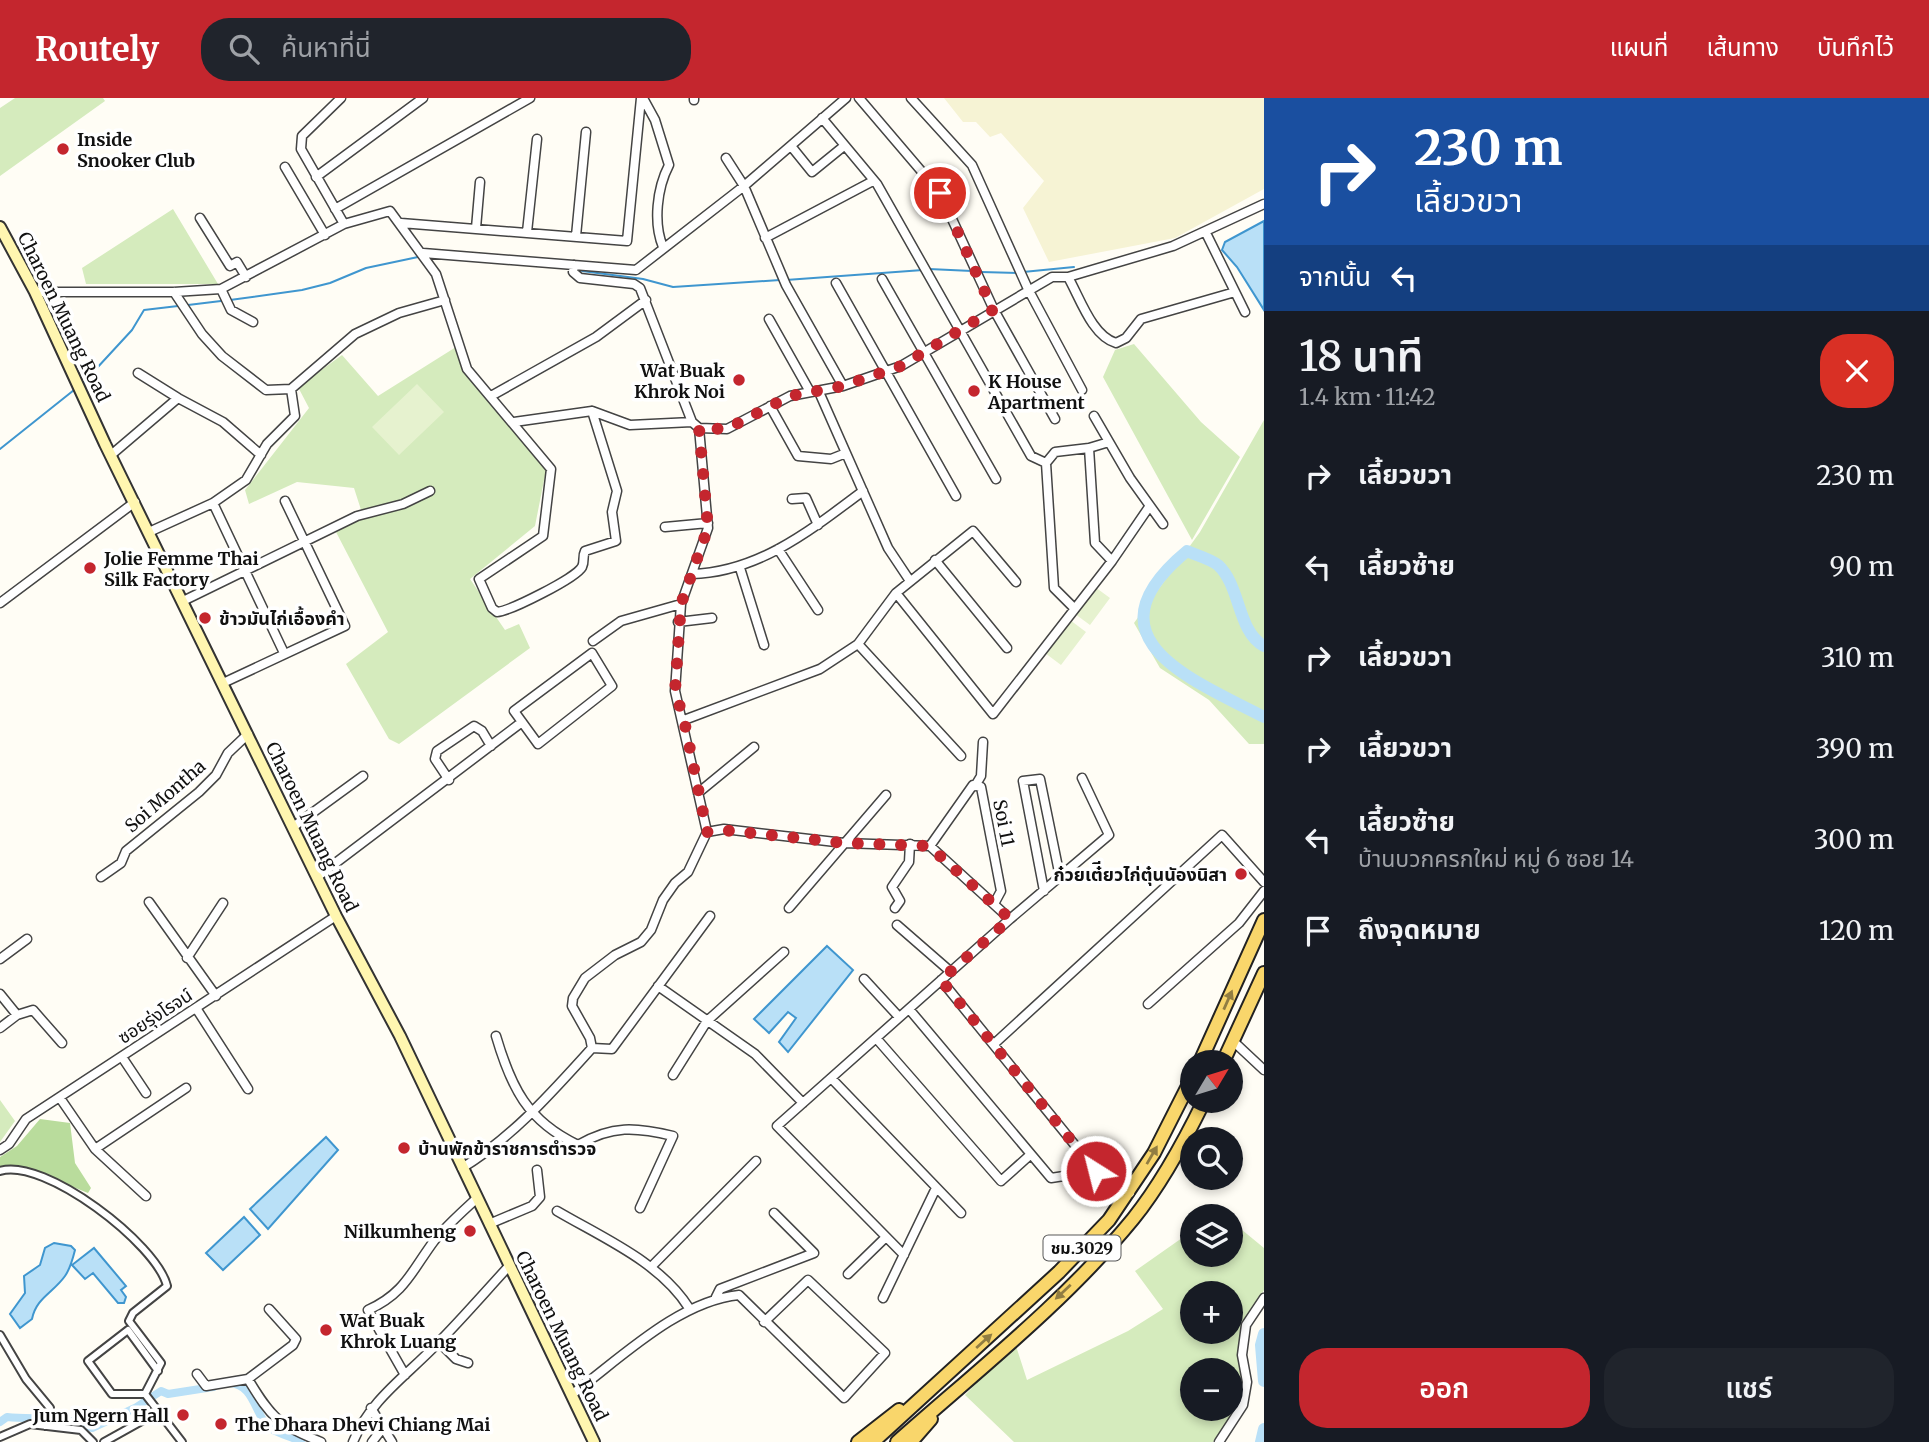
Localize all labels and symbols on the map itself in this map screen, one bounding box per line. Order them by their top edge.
place label: Inside Snooker Club [77,128,195,172]
marker: Inside Snooker Club [55,141,71,157]
pin [910,163,970,223]
street label: Charoen Muang Road [13,228,115,406]
place label: Wat Buak Khrok Noi [634,359,725,403]
place label: K House Apartment [987,370,1086,414]
marker: Wat Buak Khrok Noi [731,372,747,388]
marker: K House Apartment [966,383,982,399]
place label: Jolie Femme Thai Silk Factory [103,547,259,591]
marker: Jolie Femme Thai Silk Factory [82,560,98,576]
place label: ข้าวมันไก่เอื้องคํา [219,606,345,630]
marker: ข้าวมันไก่เอื้องคํา [197,610,213,626]
street label: Charoen Muang Road [261,738,363,916]
street label: Soi Montha [120,754,210,837]
street label: Soi 11 [988,798,1020,848]
place label: ก๋วยเต๋ียวไก่ตุ๋นนัองนิสา [1053,860,1227,886]
marker: ก๋วยเต๋ียวไก่ตุ๋นนัองนิสา [1233,866,1249,882]
street label: ซอยรุ่งโรจน์ [113,983,197,1049]
one-way arrow [1222,990,1234,1010]
north arrow [1180,1050,1242,1113]
position arrow [1059,1134,1133,1208]
place label: บ้านพักข้าราชการตำรวจ [418,1137,596,1160]
marker: บ้านพักข้าราชการตำรวจ [396,1140,412,1156]
one-way arrow [1146,1146,1158,1165]
place label: Nilkumheng [344,1220,456,1243]
marker: Nilkumheng [462,1223,478,1239]
road number: ชม.3029 [1044,1236,1120,1260]
street label: Charoen Muang Road [511,1247,613,1425]
one-way arrow [1055,1284,1072,1300]
place label: Wat Buak Khrok Luang [339,1309,456,1353]
marker: Wat Buak Khrok Luang [318,1322,334,1338]
one-way arrow [975,1333,992,1349]
place label: Jum Ngern Hall [32,1404,169,1427]
marker: Jum Ngern Hall [175,1407,191,1423]
place label: The Dhara Dhevi Chiang Mai [235,1413,490,1436]
marker: The Dhara Dhevi Chiang Mai [213,1416,229,1432]

